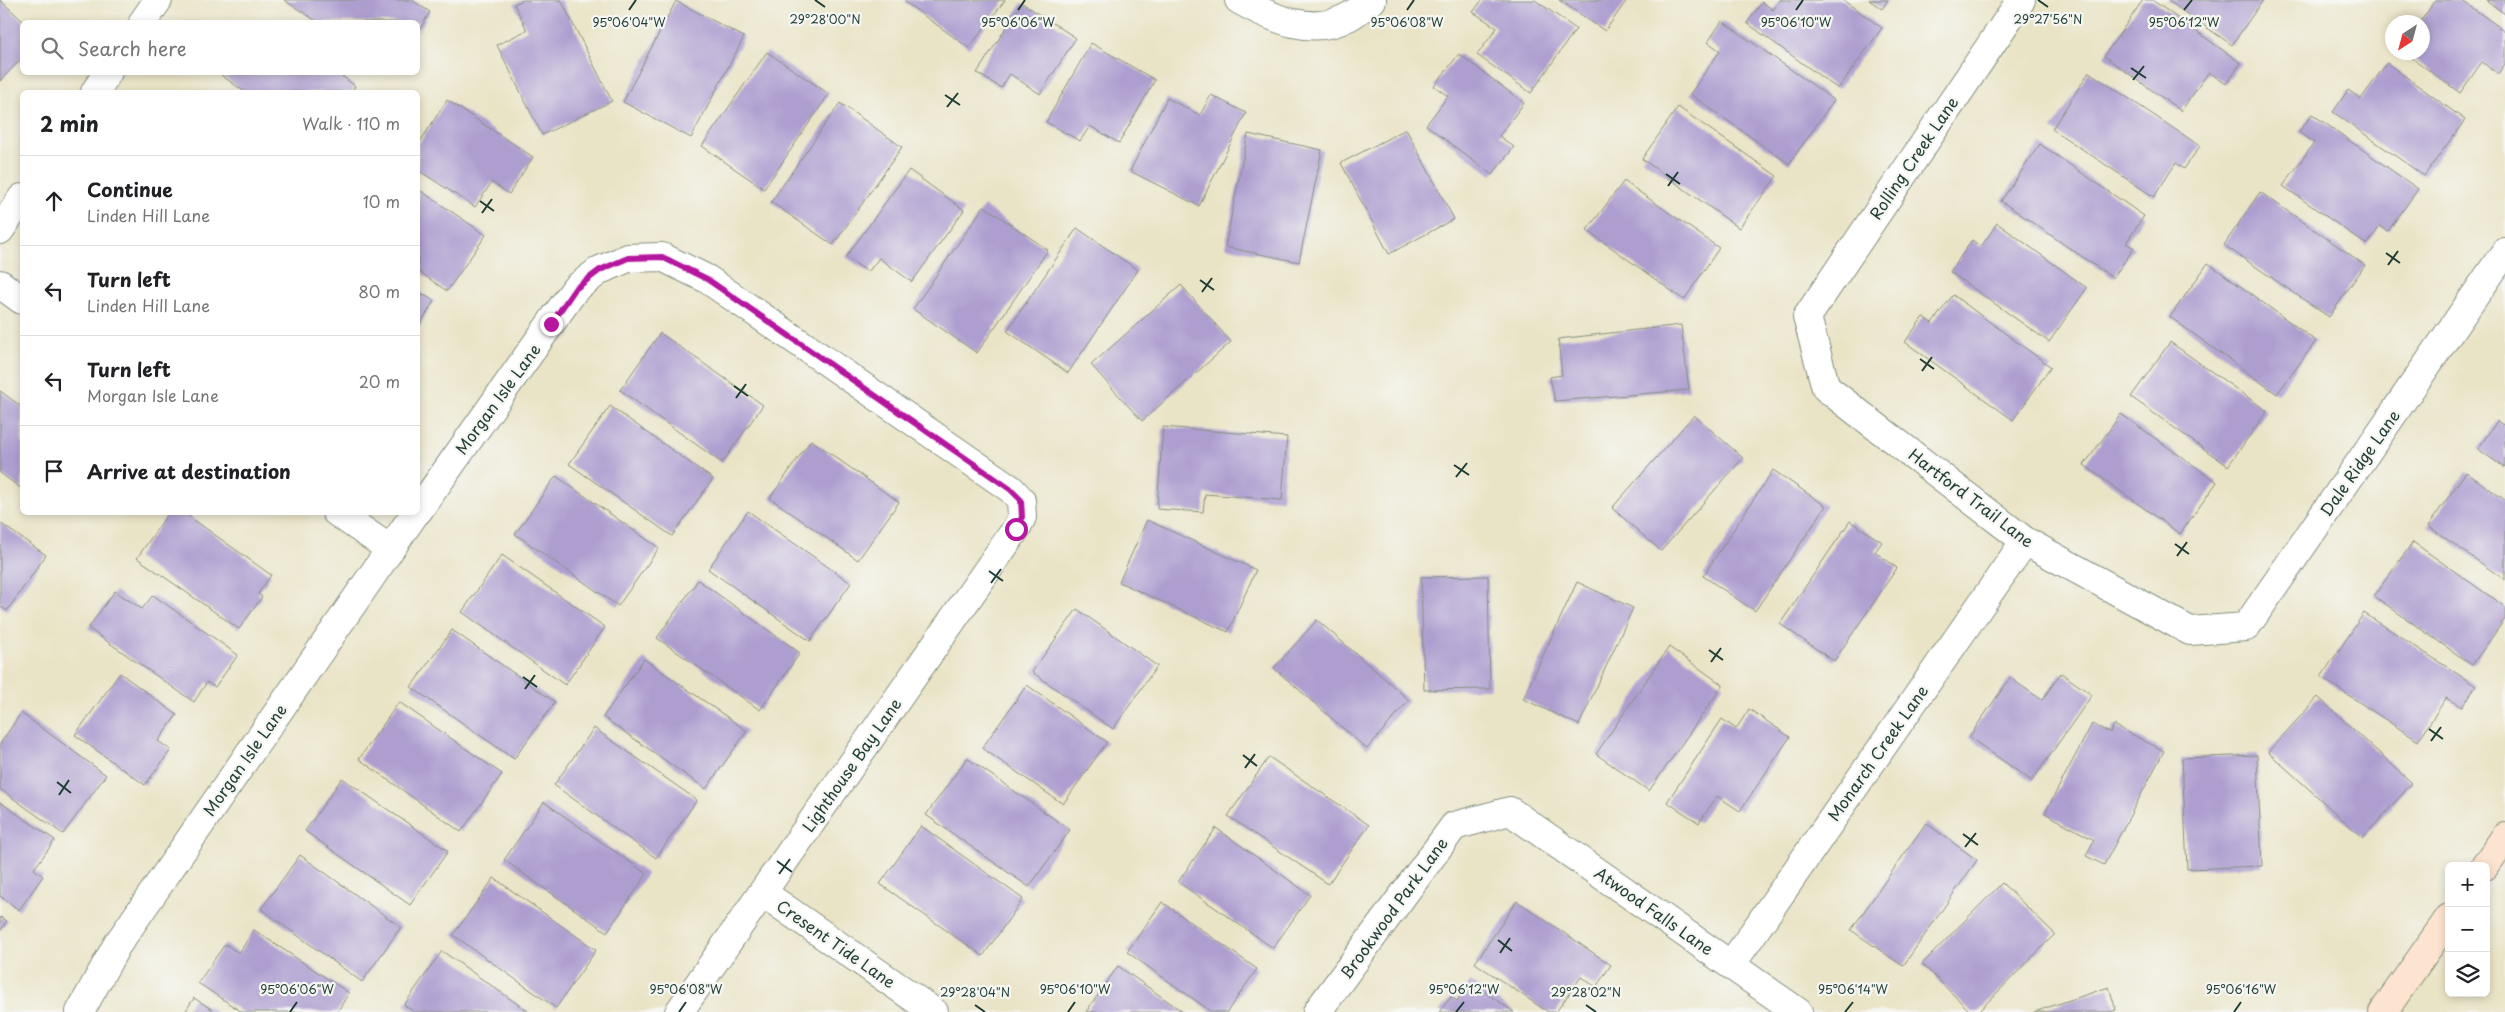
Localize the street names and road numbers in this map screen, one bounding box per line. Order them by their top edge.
street label: Rolling Creek Lane [1863,91,1963,224]
street label: Morgan Isle Lane [449,338,546,459]
street label: Dale Ridge Lane [2313,404,2405,521]
street label: Hartford Trail Lane [1904,442,2039,552]
street label: Monarch Creek Lane [1821,680,1933,825]
street label: Lighthouse Bay Lane [796,692,907,836]
street label: Morgan Isle Lane [197,698,292,820]
street label: Brookwood Park Lane [1334,832,1453,983]
street label: Atwood Falls Lane [1590,860,1719,960]
street label: Cresent Tide Lane [772,893,901,993]

